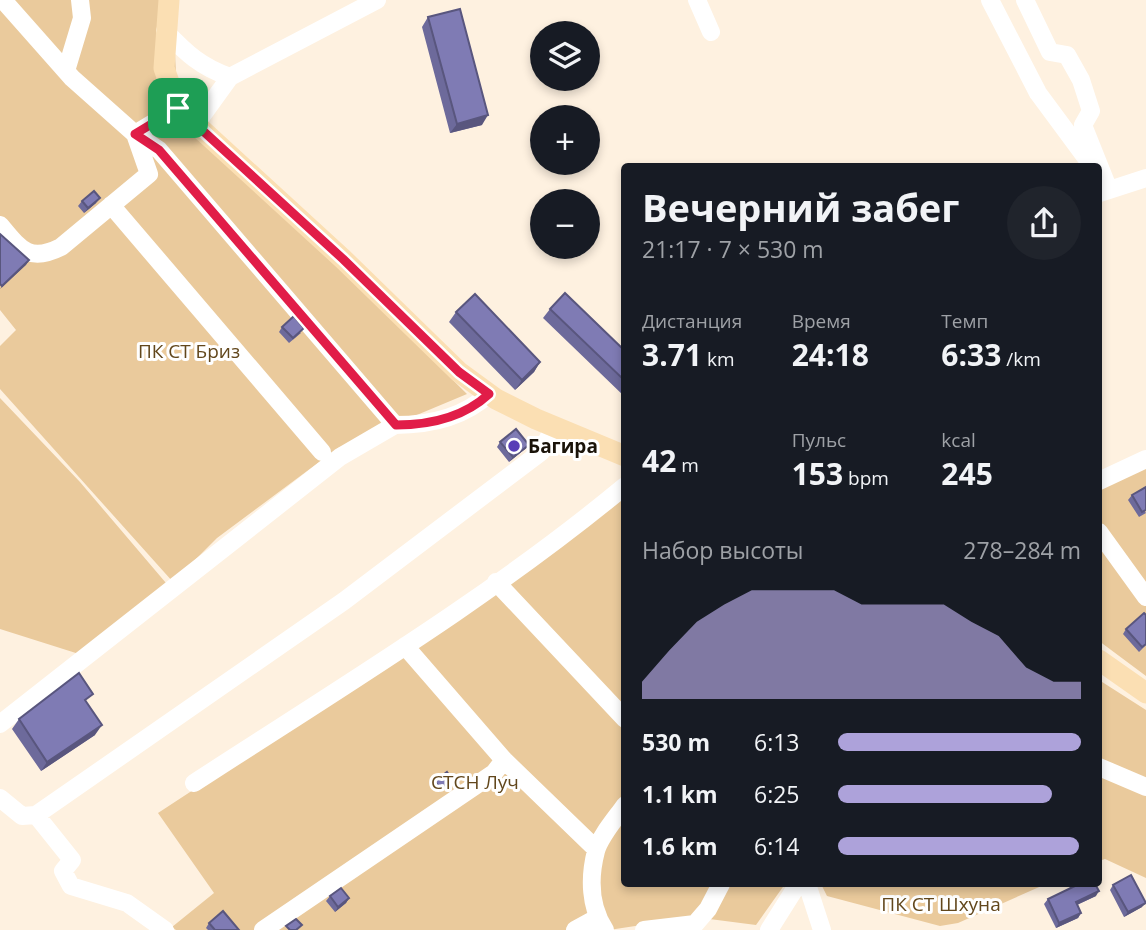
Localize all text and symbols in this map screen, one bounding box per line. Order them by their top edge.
map controls [530,21,600,259]
button: layers [530,21,600,91]
pin [148,78,208,138]
icon: arrive [159,89,197,127]
button: + [530,105,600,175]
text: Вечерний забег [642,181,959,233]
button: share [1007,186,1081,260]
button: − [530,189,600,259]
text: 21:17 · 7 × 530 m [642,233,824,265]
text: Дистанция [642,308,742,334]
text: Время [792,308,851,334]
text: Темп [941,308,988,334]
text: 3.71 [642,334,702,375]
text: 24:18 [792,334,869,375]
text: 6:33 [941,334,1001,375]
park label: ПК СТ Бриз [138,338,240,364]
text: km [702,346,735,372]
text: /km [1001,346,1041,372]
text: Пульс [792,427,846,453]
text: kcal [941,427,976,453]
place label: Багира [528,433,598,459]
marker: Багира [506,438,522,454]
text: 42 [642,440,676,481]
text: m [676,452,699,478]
text: 153 [792,453,843,494]
text: 245 [941,453,993,494]
text: bpm [843,465,889,491]
text: Набор высоты [642,534,804,566]
text: 278–284 m [963,534,1081,566]
text: 530 m [642,726,710,758]
text: 6:13 [754,726,800,758]
park label: СТСН Луч [431,769,519,795]
text: 1.1 km [642,778,718,810]
text: 6:25 [754,778,800,810]
text: 1.6 km [642,830,718,862]
text: 6:14 [754,830,800,862]
park label: ПК СТ Шхуна [881,891,1001,917]

